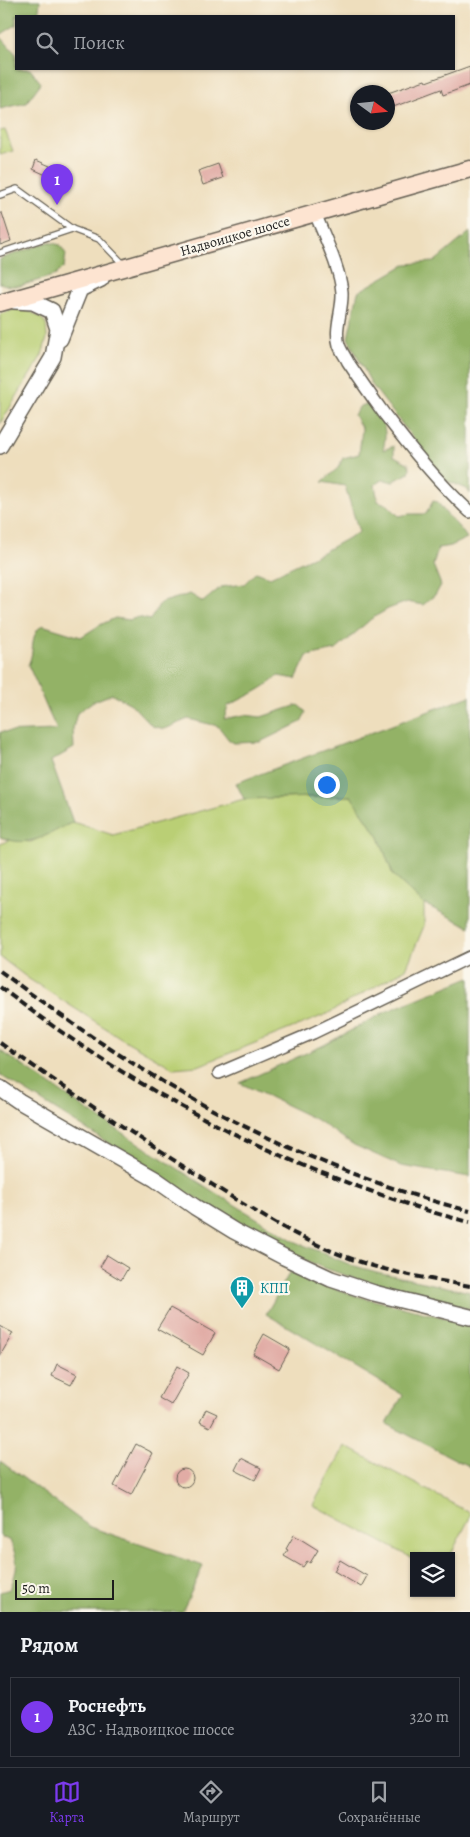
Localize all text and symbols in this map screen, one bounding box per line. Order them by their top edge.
search box [15,15,455,70]
icon: search [33,29,61,57]
text: Поиск [73,30,125,56]
north arrow [350,85,395,130]
pin: 1 [41,164,73,205]
street label: Надвоицкое шоссе [178,211,292,261]
your location [314,772,340,798]
building icon: КПП [229,1275,255,1309]
place label: КПП [260,1279,289,1298]
map controls [410,1552,455,1597]
button: layers [410,1552,455,1597]
scale bar [15,1577,114,1600]
text: 50 m [22,1579,50,1598]
text: Рядом [20,1631,78,1659]
text: Роснефть [68,1693,146,1719]
text: 1 [34,1706,40,1728]
text: 320 m [410,1706,449,1728]
text: АЗС · Надвоицкое шоссе [68,1719,235,1741]
tab: Карта [49,1778,85,1827]
tab: Маршрут [183,1778,240,1827]
tab: Сохранённые [338,1778,421,1827]

